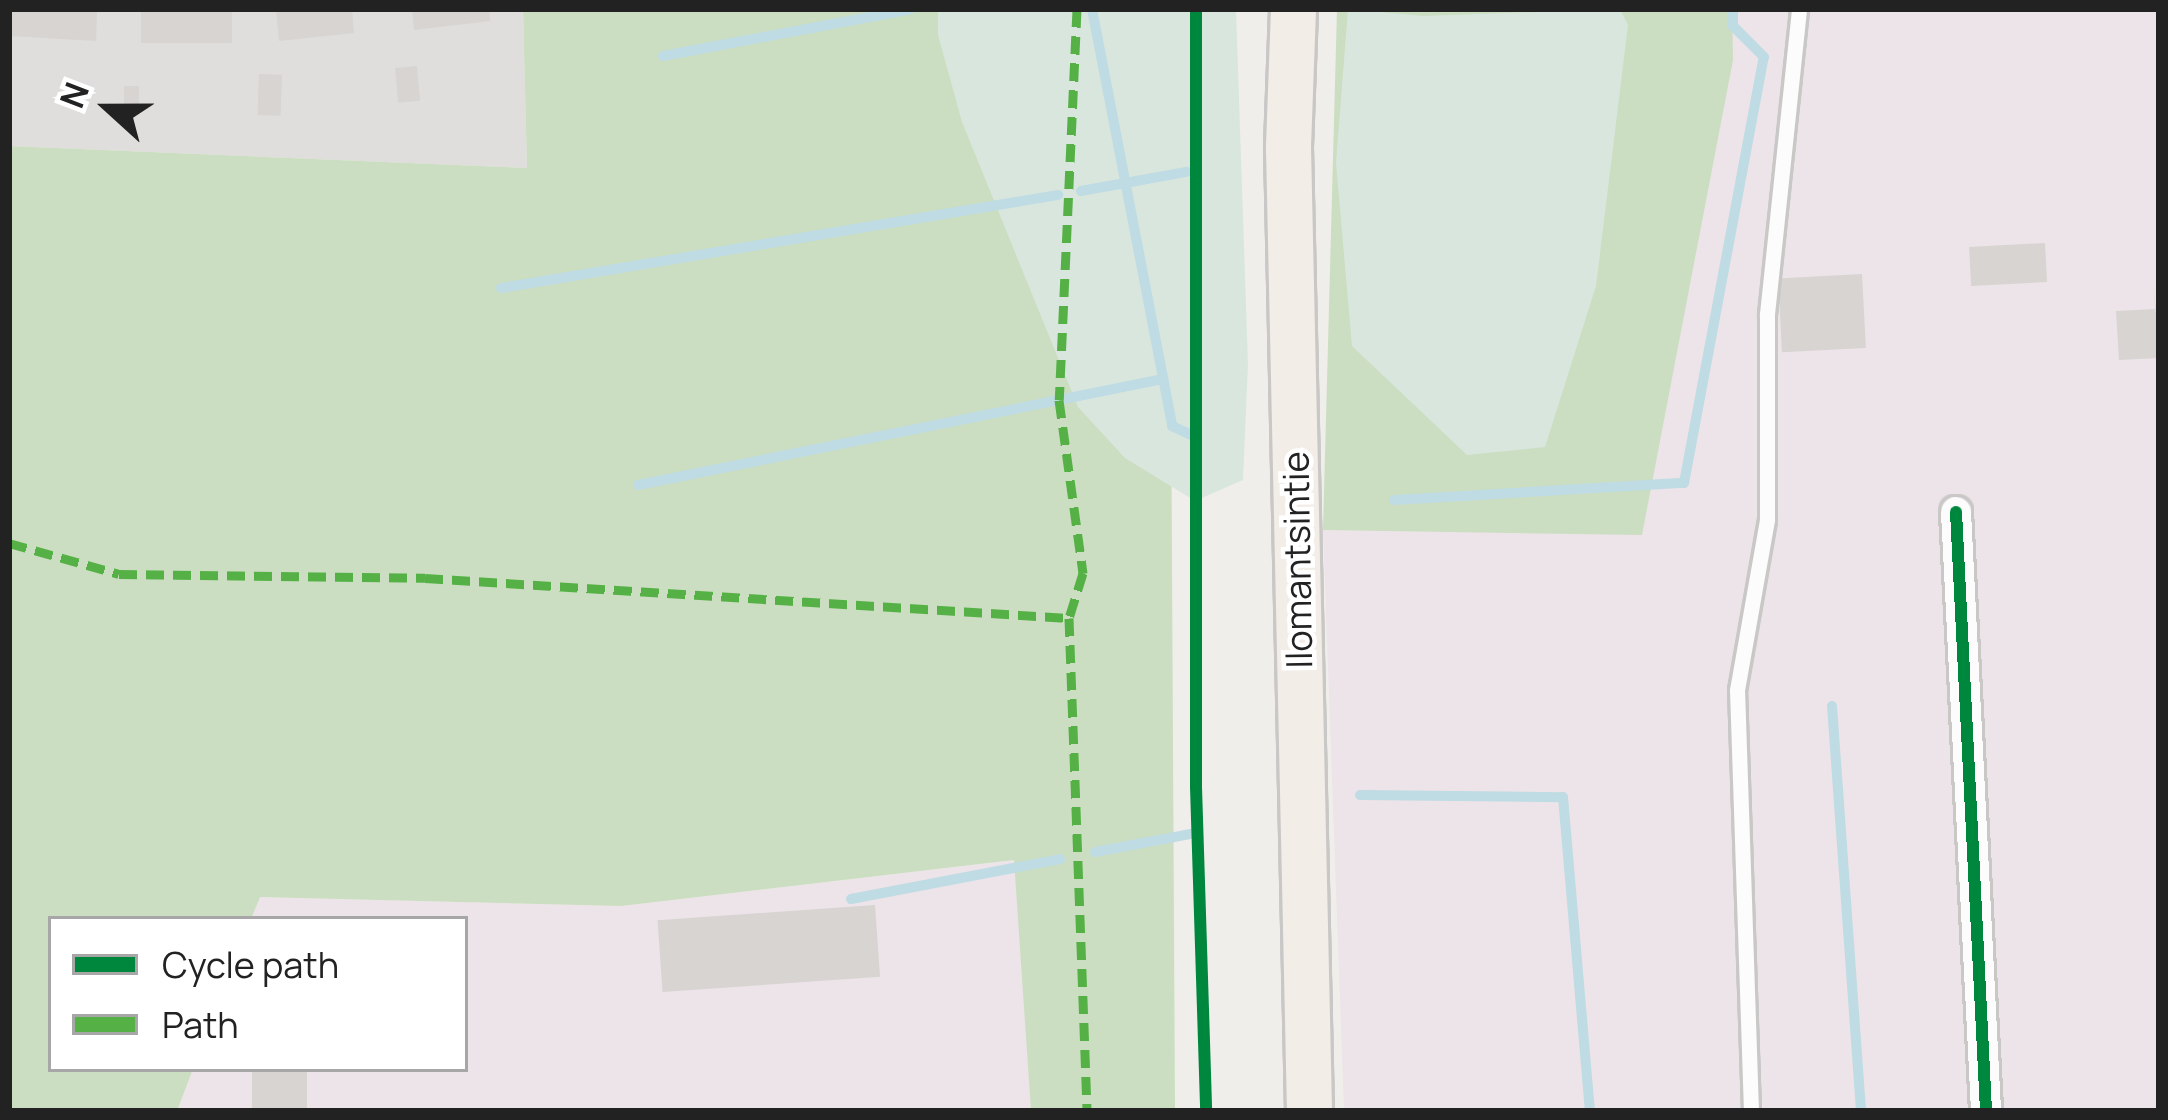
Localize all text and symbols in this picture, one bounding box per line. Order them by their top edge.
north arrow [48,48,168,168]
text: N [49,76,99,114]
street label: Ilomantsintie [1274,451,1320,669]
legend [48,916,468,1072]
text: Cycle path [162,940,339,989]
text: Path [162,1000,239,1049]

